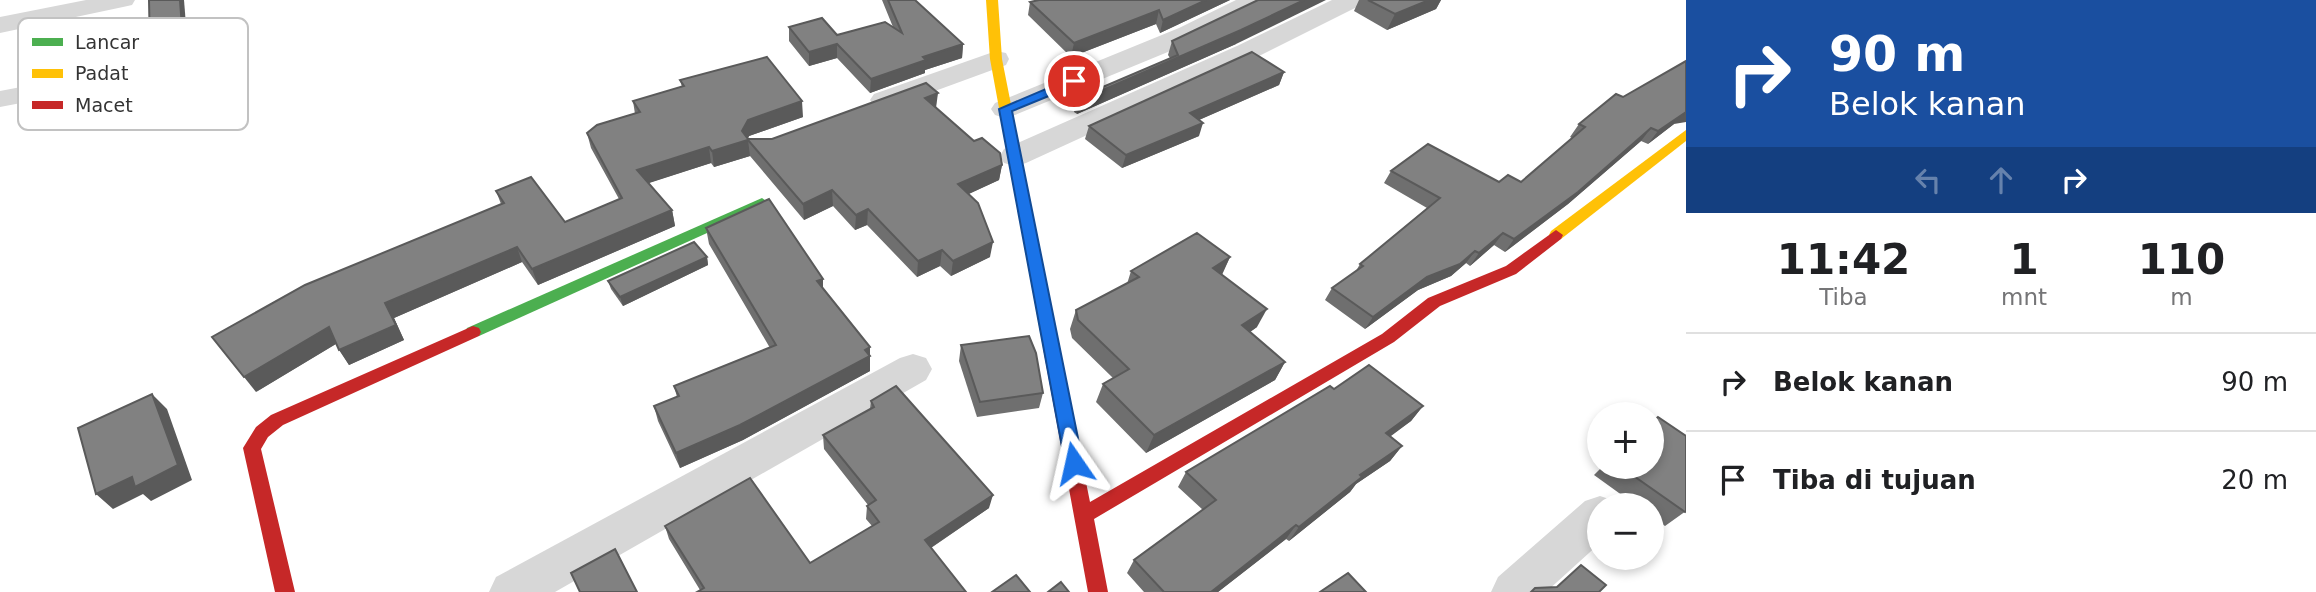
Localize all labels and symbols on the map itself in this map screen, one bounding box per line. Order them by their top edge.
legend [18,18,248,130]
text: Lancar [75,31,139,53]
pin [1044,51,1104,111]
text: Padat [75,62,128,84]
text: Macet [75,94,133,116]
position arrow [1037,426,1111,500]

